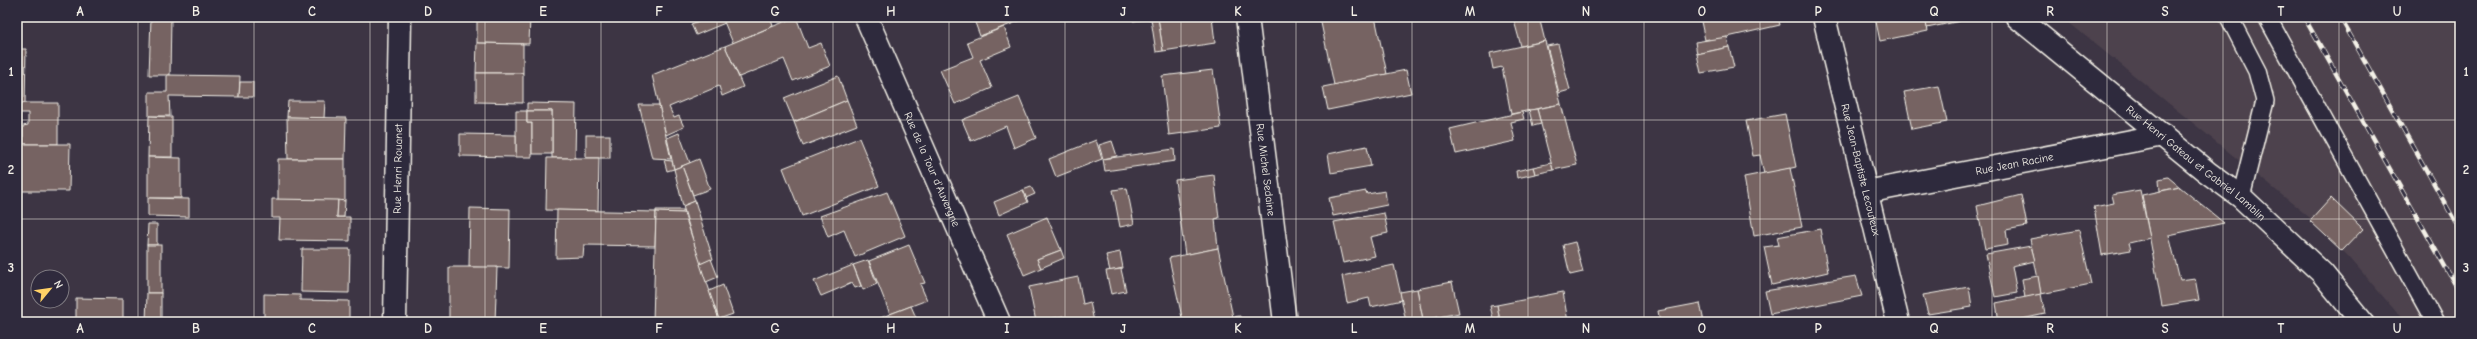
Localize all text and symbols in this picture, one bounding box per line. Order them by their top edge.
text: A [76,4,84,19]
text: B [192,4,200,19]
text: C [308,4,316,19]
text: D [424,4,432,19]
text: E [539,4,547,19]
text: F [655,4,663,19]
text: G [770,4,780,19]
text: H [886,4,896,19]
text: I [1004,4,1010,19]
text: J [1120,4,1126,19]
text: K [1234,4,1242,19]
text: L [1351,4,1358,19]
text: M [1465,4,1476,19]
text: N [1582,4,1590,19]
text: O [1698,4,1706,19]
text: P [1814,4,1822,19]
text: Q [1929,4,1939,19]
text: R [2046,4,2054,19]
text: S [2161,4,2169,19]
text: T [2278,4,2285,19]
text: U [2393,4,2402,19]
text: 1 [8,64,14,79]
text: 1 [2463,64,2469,79]
street label: Rue Jean-Baptiste Lecouteux [1839,102,1883,238]
street label: Rue Henri Gateau et Gabriel Lamblin [2124,102,2268,223]
street label: Rue de la Tour d'Auvergne [902,110,963,229]
street label: Rue Henri Rouanet [390,123,405,214]
street label: Rue Michel Sedaine [1254,123,1278,217]
street label: Rue Jean Racine [1974,150,2055,177]
text: 2 [8,162,14,177]
text: 2 [2463,162,2469,177]
text: 3 [8,260,14,275]
text: 3 [2463,260,2469,275]
north arrow [30,269,70,309]
text: N [51,278,66,291]
text: A [76,321,84,336]
text: B [192,321,200,336]
text: C [308,321,316,336]
text: D [424,321,432,336]
text: E [539,321,547,336]
text: F [655,321,663,336]
text: G [770,321,780,336]
text: H [886,321,896,336]
text: I [1004,321,1010,336]
text: J [1120,321,1126,336]
text: K [1234,321,1242,336]
text: L [1351,321,1358,336]
text: M [1465,321,1476,336]
text: N [1582,321,1590,336]
text: O [1698,321,1706,336]
text: P [1814,321,1822,336]
text: Q [1929,321,1939,336]
text: R [2046,321,2054,336]
text: S [2161,321,2169,336]
text: T [2278,321,2285,336]
text: U [2393,321,2402,336]

